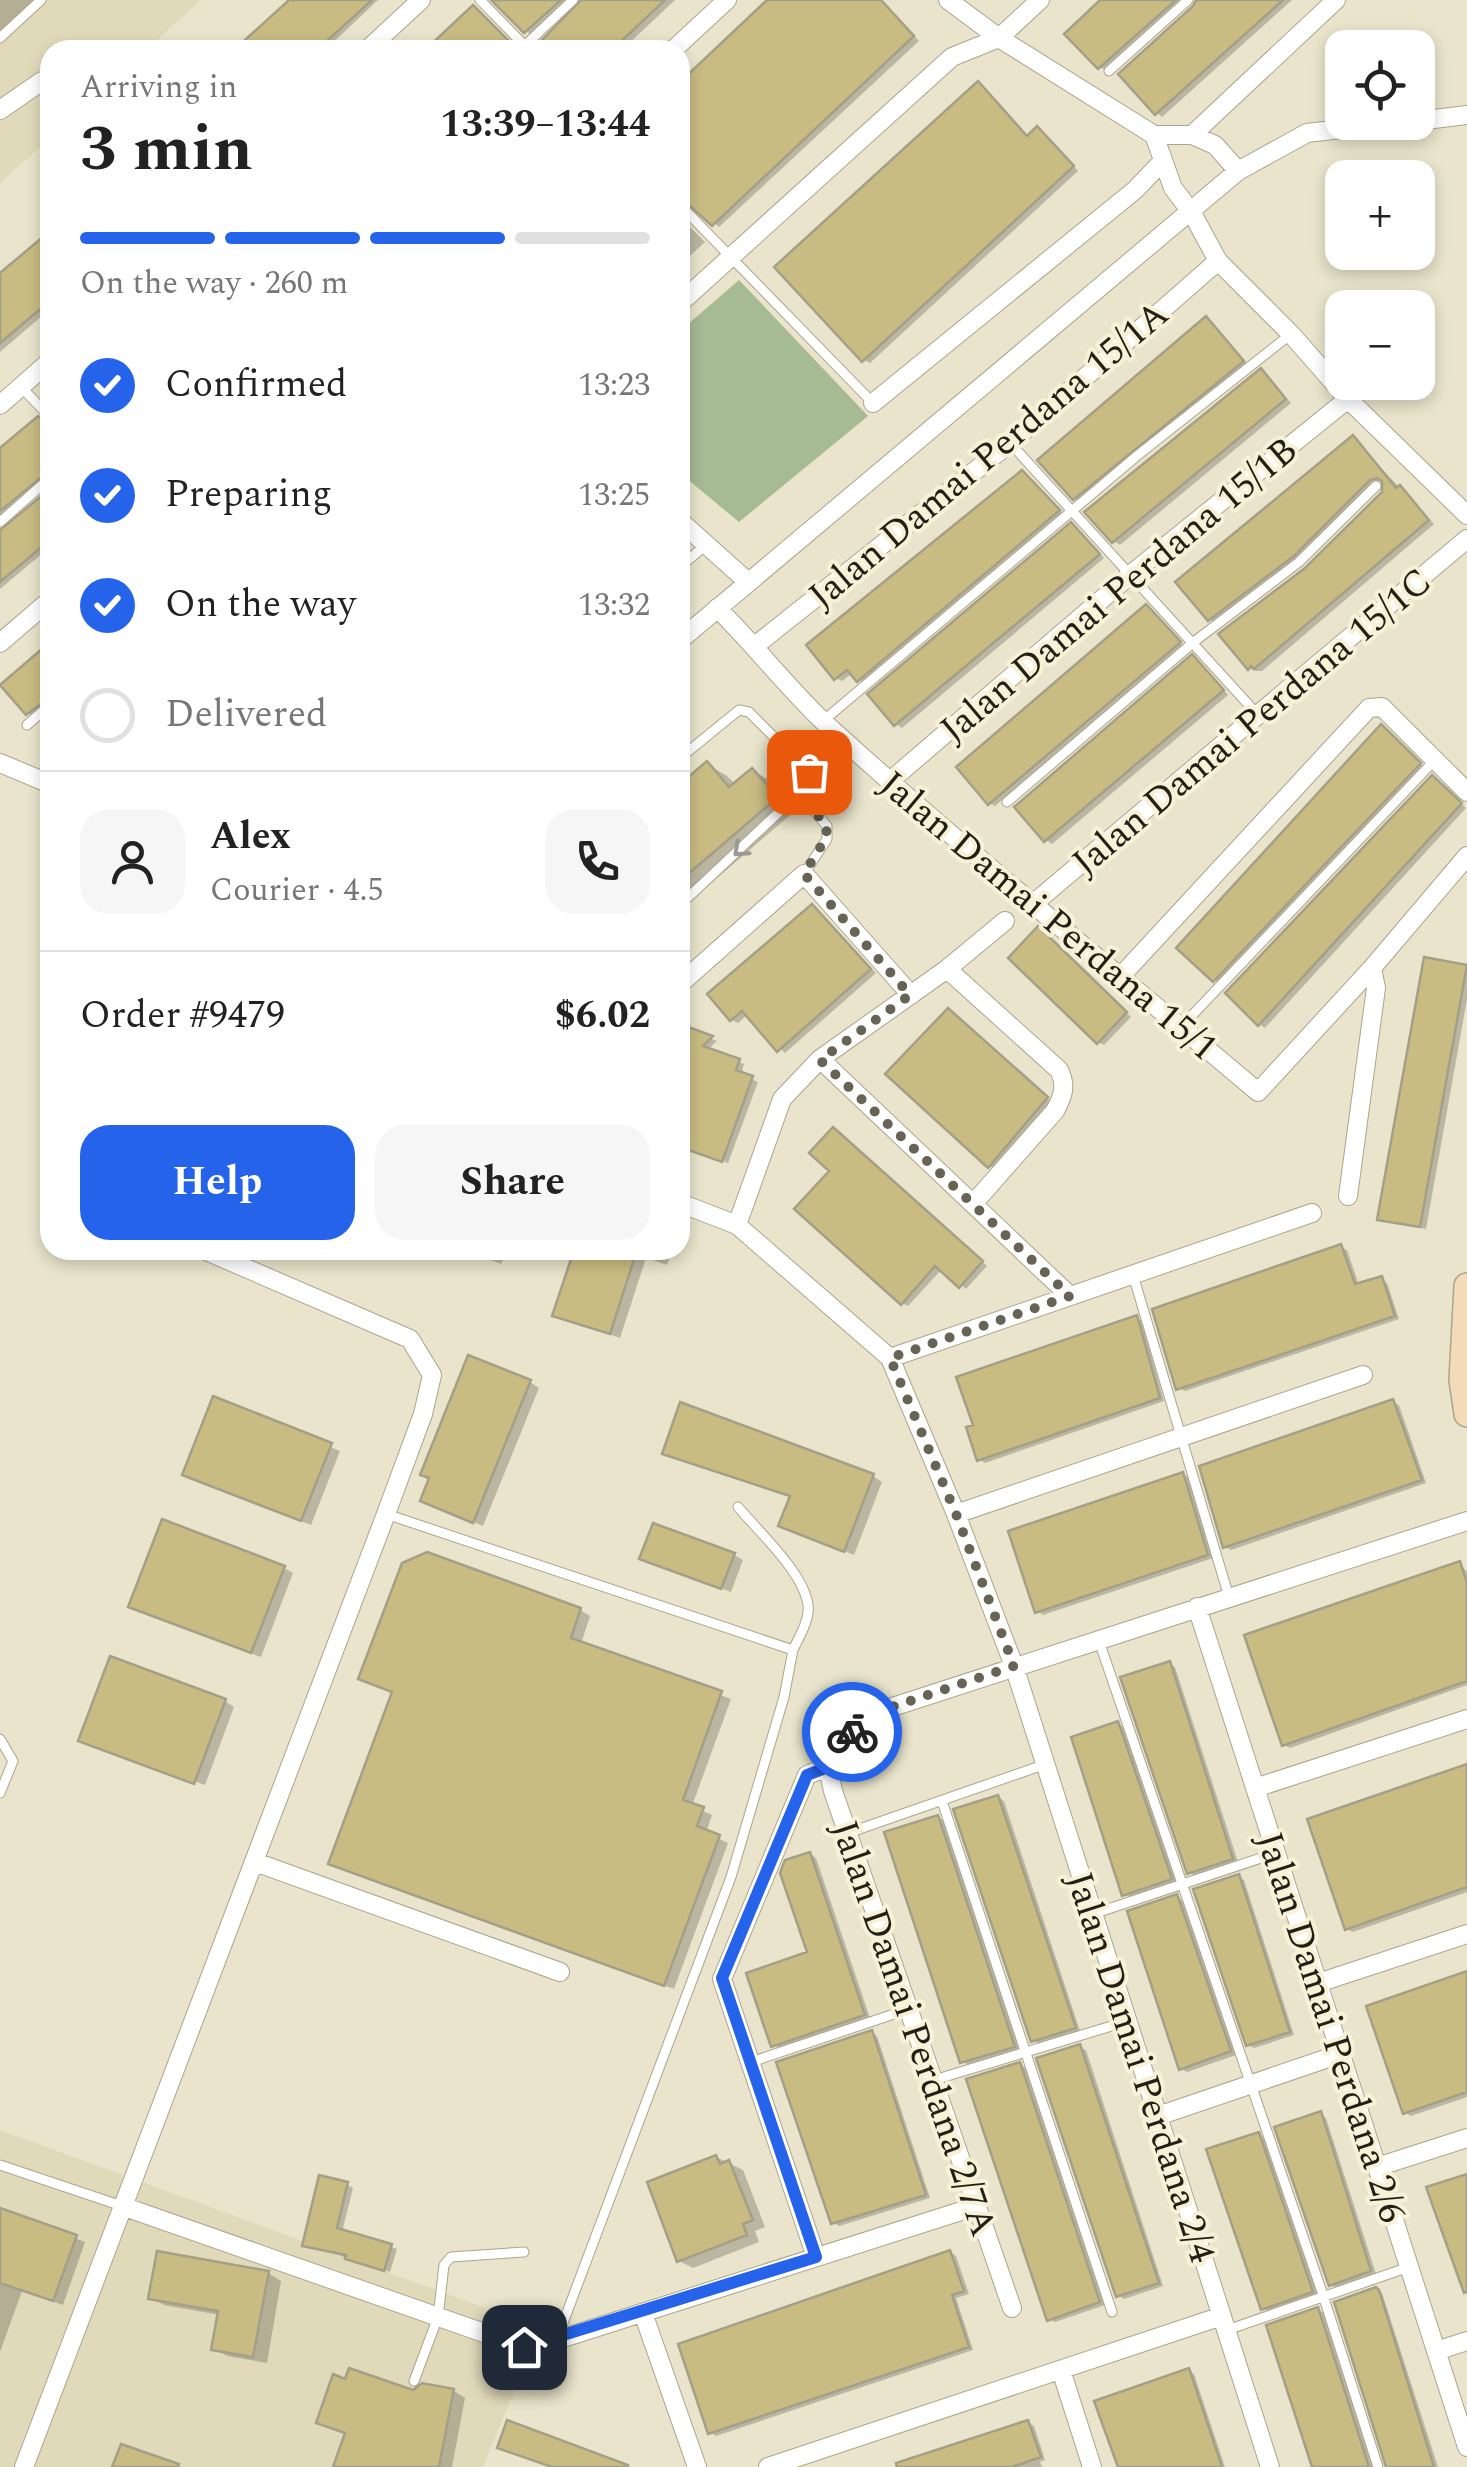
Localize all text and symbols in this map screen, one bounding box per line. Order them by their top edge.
map controls [1325,30,1435,400]
button: locate [1325,30,1435,140]
text: Arriving in [80,63,237,112]
text: 13:39–13:44 [440,96,650,154]
text: 3 min [80,100,253,199]
button: + [1325,160,1435,270]
text: On the way · 260 m [80,259,348,308]
street label: Jalan Damai Perdana 15/1A [796,287,1182,624]
button: − [1325,290,1435,400]
text: Confirmed [165,356,347,414]
icon: check [80,358,135,413]
text: 13:23 [578,361,650,410]
street label: Jalan Damai Perdana 15/1B [927,423,1311,758]
text: Preparing [165,466,332,524]
icon: check [80,468,135,523]
text: 13:25 [578,471,650,520]
street label: Jalan Damai Perdana 15/1C [1059,554,1445,891]
text: On the way [165,576,356,634]
icon: check [80,578,135,633]
text: 13:32 [578,581,650,630]
text: Delivered [165,686,327,744]
pin [767,730,852,815]
icon: bag [782,745,837,800]
street label: Jalan Damai Perdana 15/1 [865,757,1230,1076]
text: Alex [210,808,291,866]
button: person [80,809,185,914]
button: phone [545,809,650,914]
one-way arrow [733,838,752,856]
text: Courier · 4.5 [210,866,383,915]
text: Order #9479 [80,987,285,1045]
text: $6.02 [555,987,650,1045]
button: Help [80,1125,355,1240]
button: Share [375,1125,650,1240]
courier [802,1682,902,1782]
icon: bike [825,1705,880,1760]
street label: Jalan Damai Perdana 2/7A [815,1813,1012,2245]
street label: Jalan Damai Perdana 2/6 [1239,1825,1421,2231]
street label: Jalan Damai Perdana 2/4 [1049,1865,1231,2271]
pin [482,2305,567,2390]
icon: home [497,2320,552,2375]

